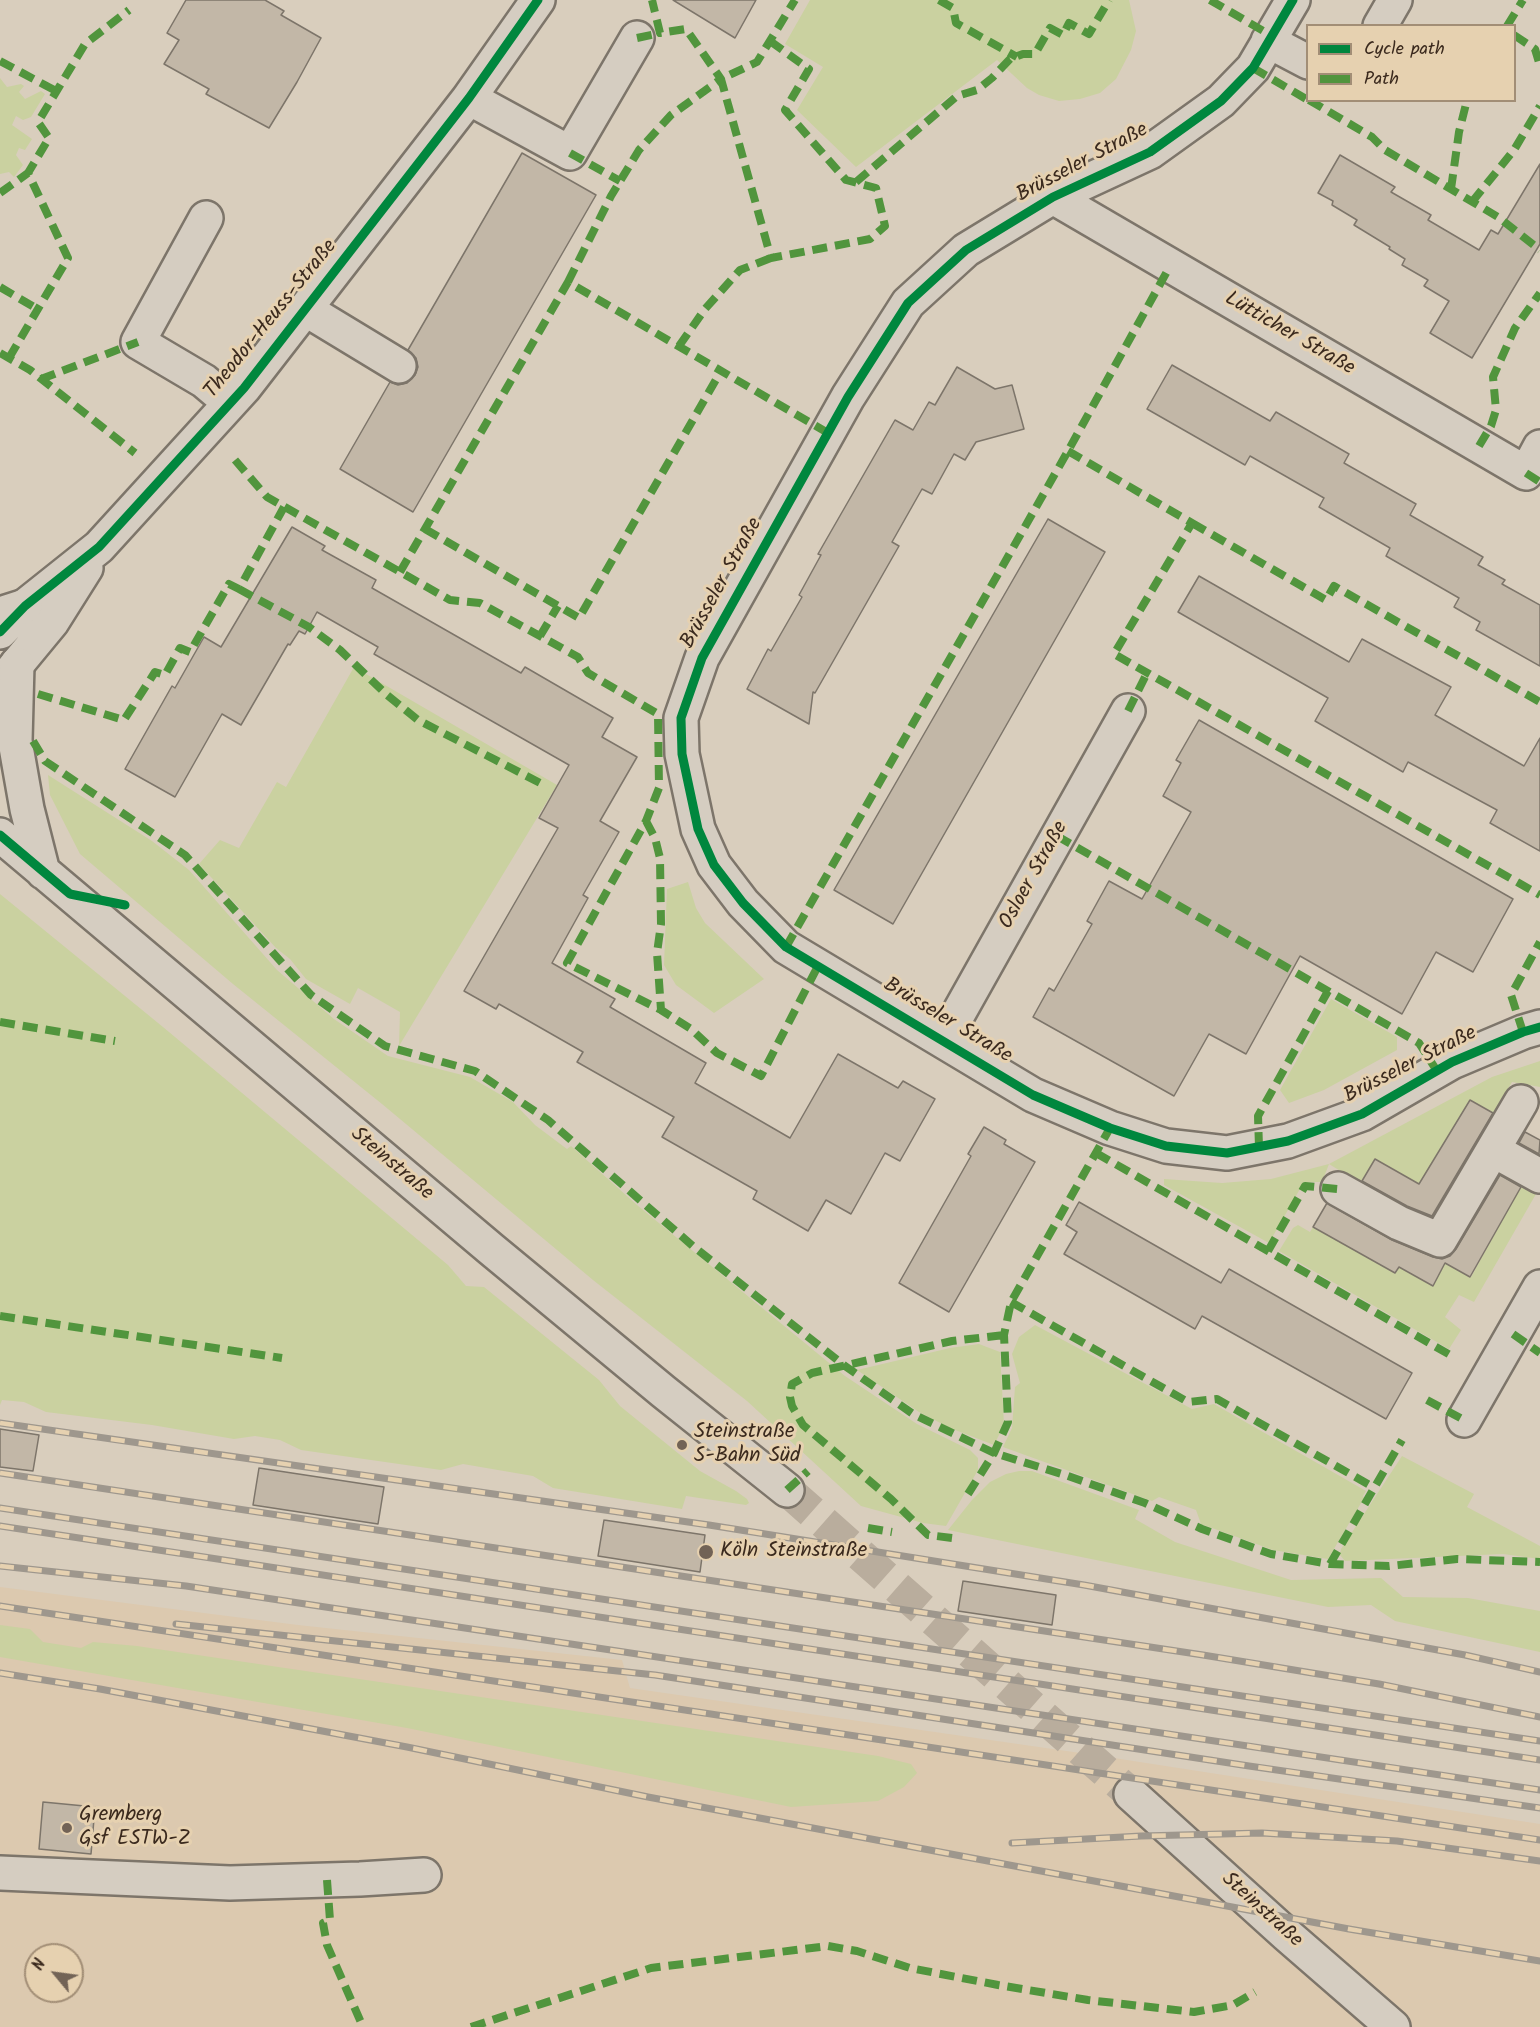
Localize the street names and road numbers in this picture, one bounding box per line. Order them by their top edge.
street label: Brüsseler Straße [1013,119,1153,209]
street label: Theodor-Heuss-Straße [200,236,344,404]
street label: Lütticher Straße [1219,288,1359,382]
street label: Brüsseler Straße [677,514,769,654]
street label: Osloer Straße [995,818,1075,934]
street label: Brüsseler Straße [878,974,1016,1070]
street label: Brüsseler Straße [1340,1022,1482,1110]
street label: Steinstraße [344,1123,438,1207]
street label: Steinstraße [1215,1868,1307,1954]

